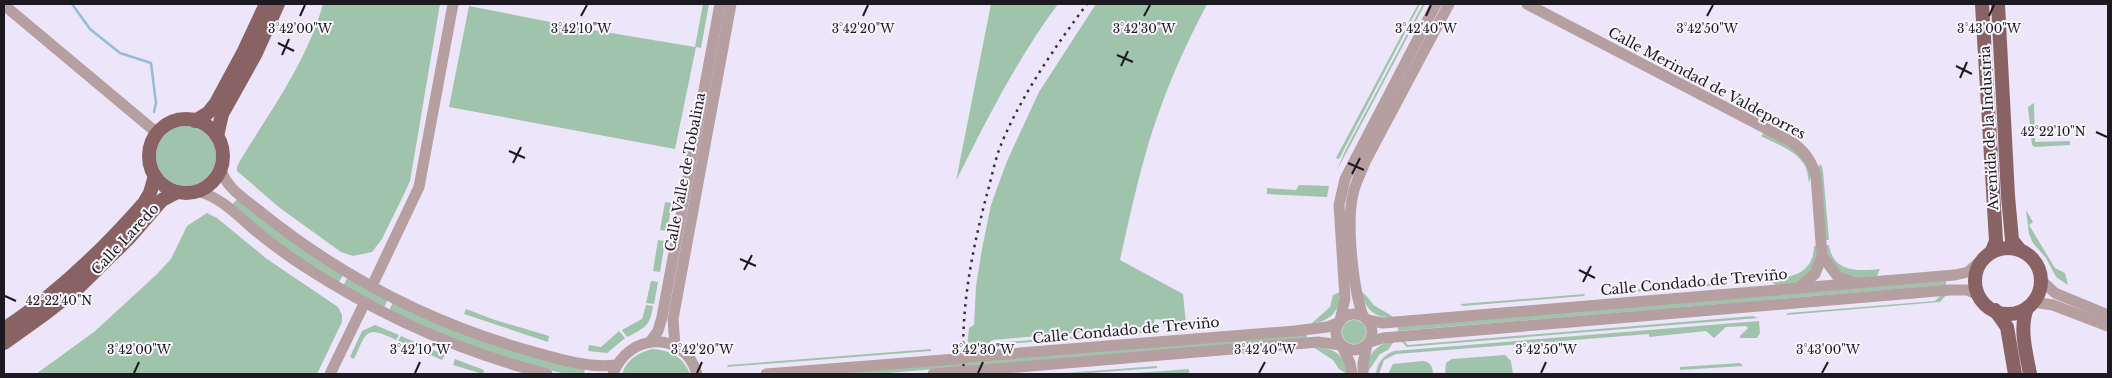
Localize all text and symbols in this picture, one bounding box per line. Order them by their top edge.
text: 3°42'00"W [268,21,333,36]
text: 3°42'10"W [551,21,612,36]
text: 3°42'20"W [832,21,895,36]
text: 3°42'30"W [1113,21,1176,36]
text: 3°42'40"W [1395,21,1458,36]
text: 3°42'50"W [1676,21,1739,36]
text: 3°43'00"W [1957,21,2022,36]
street label: Calle Merindad de Valdeporres [1605,23,1809,143]
street label: Avenida de la Industria [1976,45,2002,212]
street label: Calle Valle de Tobalina [661,91,709,253]
text: 42°22'10"N [2020,124,2086,139]
street label: Calle Laredo [87,200,163,278]
street label: Calle Condado de Treviño [1600,265,1788,299]
text: 42°22'40"N [26,293,92,308]
street label: Calle Condado de Treviño [1032,313,1220,347]
text: 3°42'00"W [107,342,172,357]
text: 3°42'10"W [390,342,451,357]
text: 3°42'20"W [671,342,734,357]
text: 3°42'30"W [952,342,1015,357]
text: 3°42'40"W [1234,342,1297,357]
text: 3°42'50"W [1515,342,1578,357]
text: 3°43'00"W [1796,342,1861,357]

